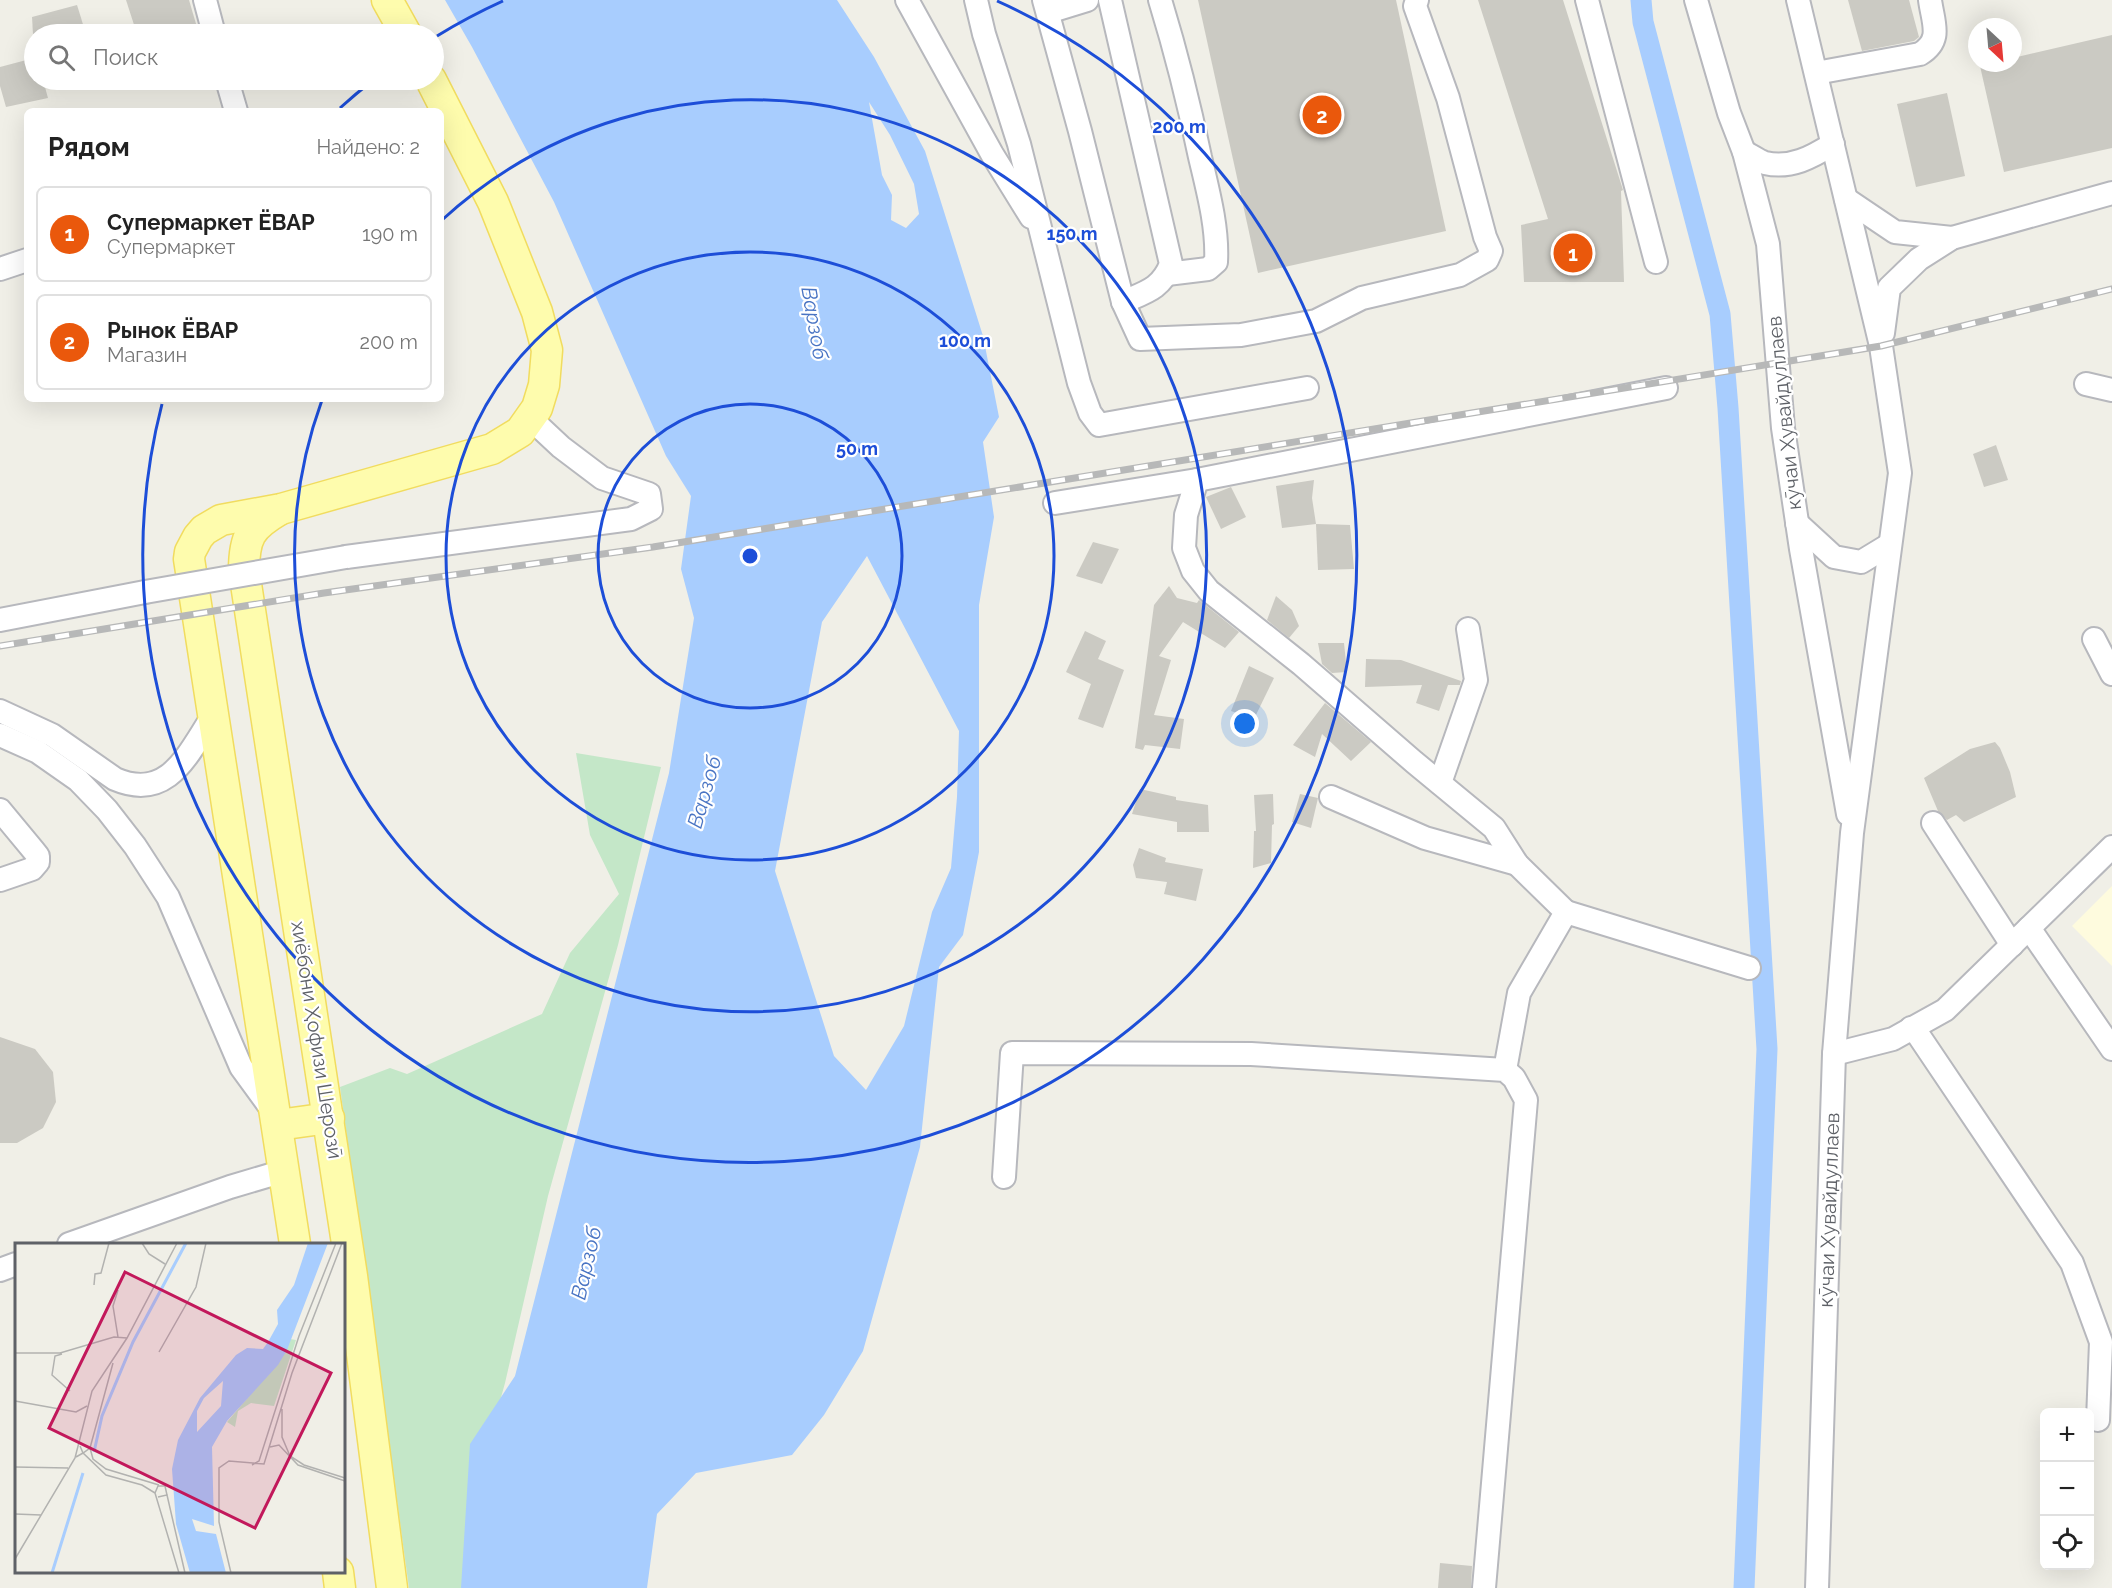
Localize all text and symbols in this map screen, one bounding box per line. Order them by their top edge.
north arrow [1968,18,2022,72]
search box [24,24,444,90]
icon: search [45,41,78,74]
text: Поиск [93,44,158,70]
pin: 2 [1302,92,1342,138]
text: 200 m [1152,116,1206,137]
text: Рядом [48,132,130,162]
text: Найдено: 2 [316,135,420,159]
text: Супермаркет ЁВАР [107,209,315,235]
text: 1 [65,222,74,246]
text: 190 m [362,222,418,246]
text: 150 m [1047,223,1098,244]
pin: 1 [1554,230,1592,276]
text: Супермаркет [107,235,235,259]
water label: Варзоб [796,284,834,362]
street label: кӯчаи Хувайдуллаев [1762,315,1806,511]
text: Рынок ЁВАР [107,317,238,343]
text: 2 [64,330,75,354]
text: 200 m [360,330,418,354]
text: 100 m [939,330,991,351]
text: Магазин [107,343,187,367]
text: 50 m [836,438,878,459]
centre of rings [740,546,760,566]
your location [1230,709,1259,738]
water label: Варзоб [682,753,726,831]
street label: хиёбони Ҳофизи Шерозӣ [286,919,348,1161]
street label: кӯчаи Хувайдуллаев [1814,1112,1844,1308]
water label: Варзоб [566,1224,607,1302]
inset map [15,1243,345,1573]
map controls [2040,1408,2094,1570]
button: + [2040,1408,2094,1462]
button: − [2040,1462,2094,1516]
button: locate [2040,1516,2094,1570]

